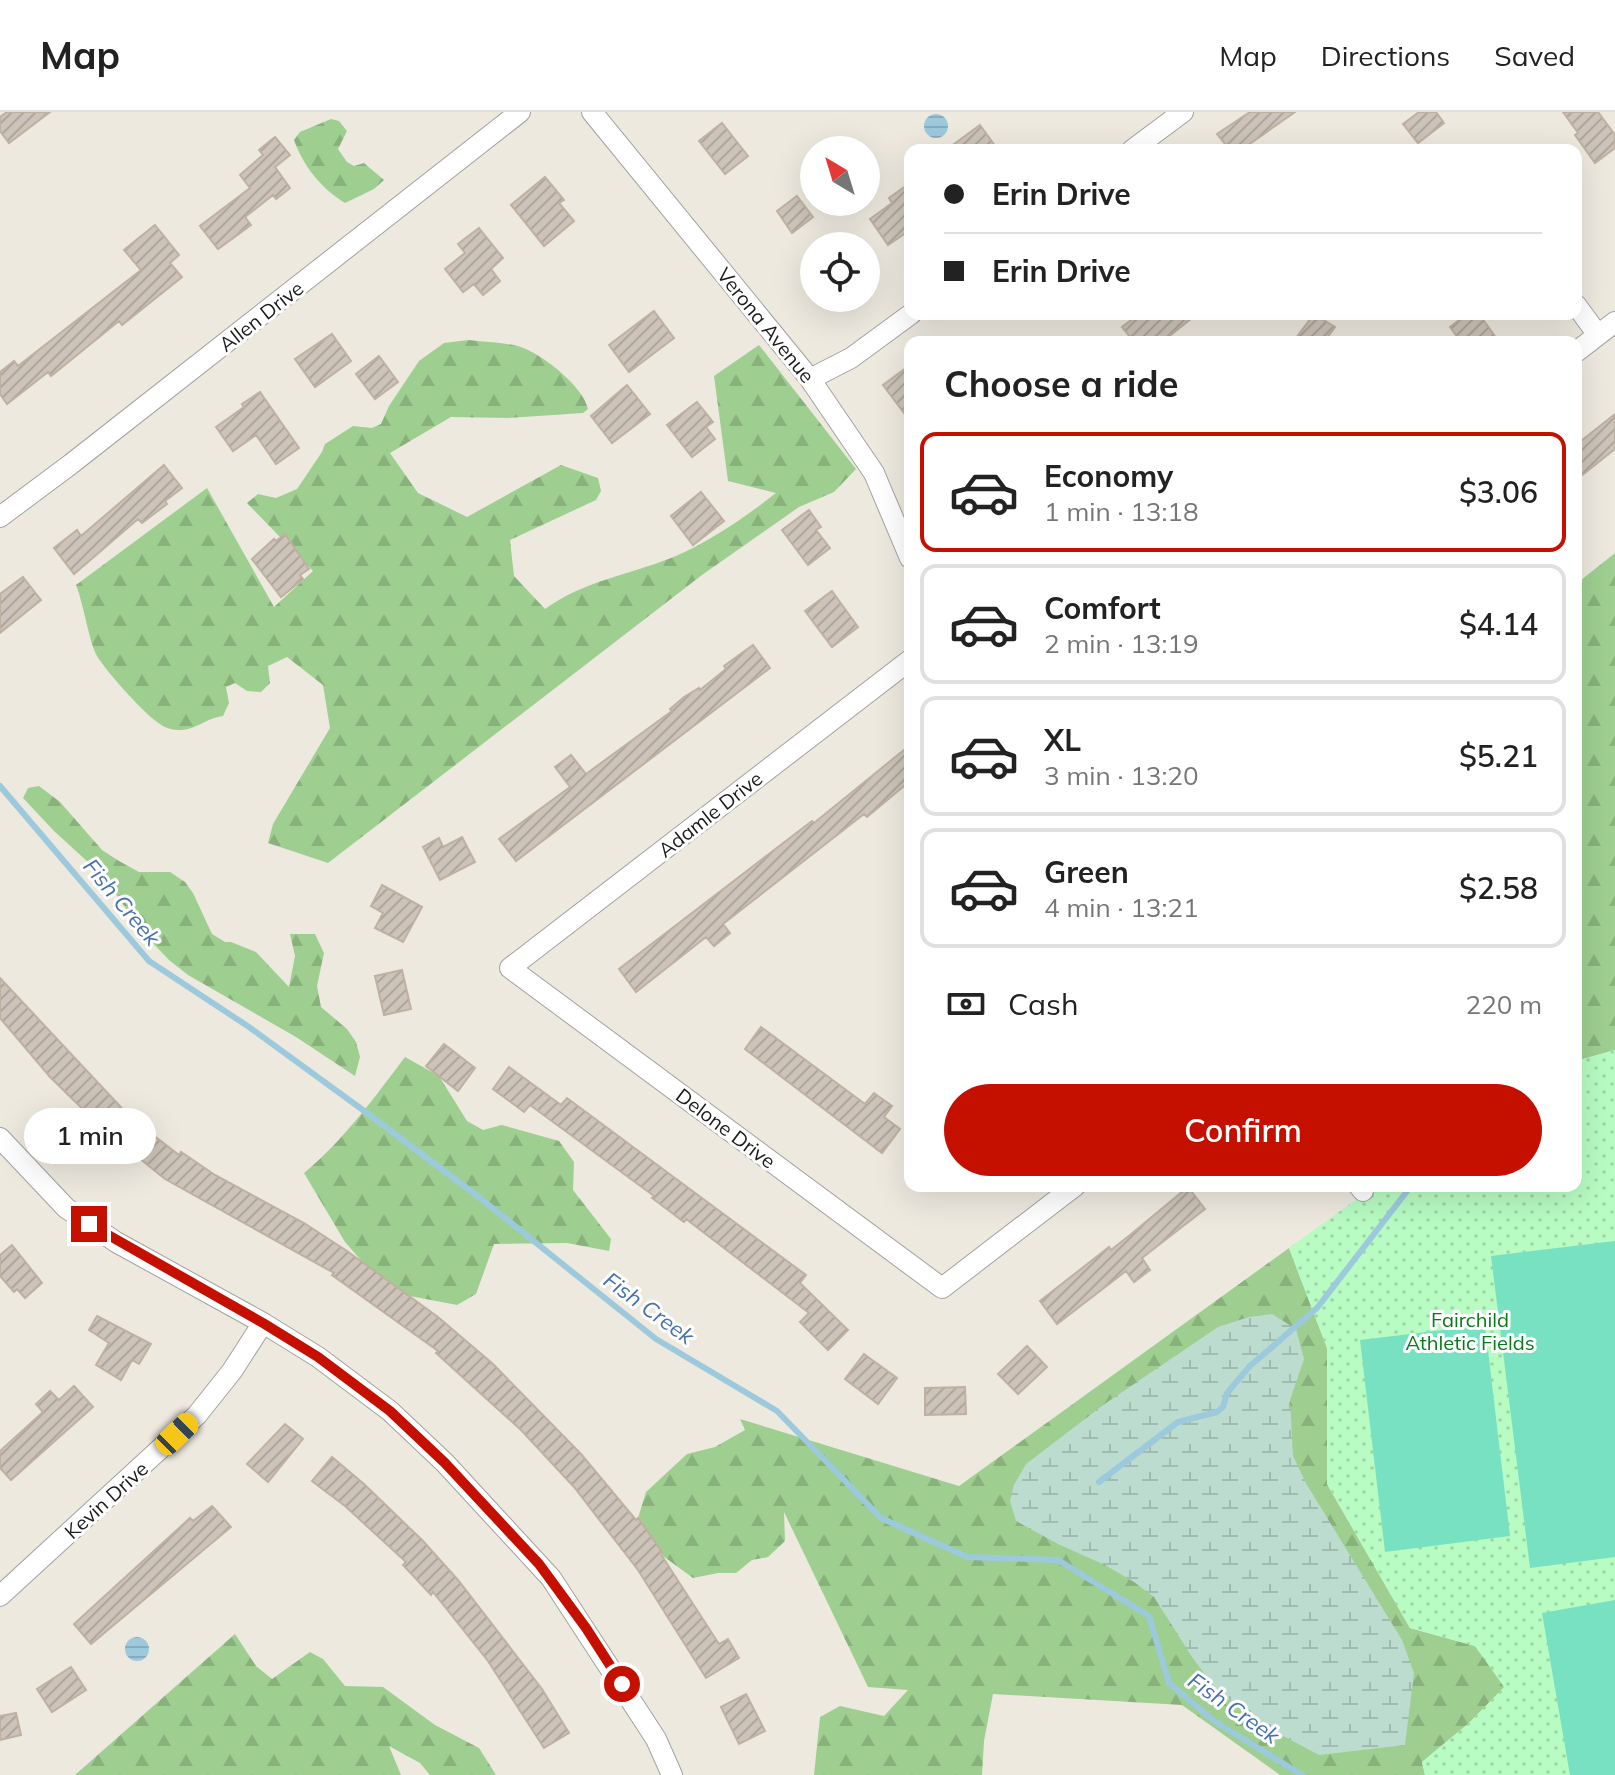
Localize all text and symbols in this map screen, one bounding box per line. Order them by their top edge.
text: Map [40,31,120,79]
text: Map [1219,38,1277,73]
text: Directions [1321,38,1450,73]
text: Saved [1494,38,1575,73]
north arrow [800,136,880,216]
map controls [800,136,880,312]
text: Erin Drive [992,175,1131,213]
button: locate [800,232,880,312]
text: Erin Drive [992,252,1131,290]
street label: Verona Avenue [712,262,820,388]
street label: Allen Drive [214,275,308,357]
text: Choose a ride [944,361,1178,406]
icon: car [948,456,1020,528]
text: Economy [1044,457,1173,495]
text: $3.06 [1459,473,1538,511]
text: 1 min · 13:18 [1044,495,1199,528]
icon: car [948,588,1020,660]
text: Comfort [1044,589,1161,627]
text: $4.14 [1459,605,1538,643]
text: 2 min · 13:19 [1044,627,1199,660]
icon: car [948,720,1020,792]
text: XL [1044,721,1081,759]
text: $5.21 [1459,737,1538,775]
text: 3 min · 13:20 [1044,759,1199,792]
street label: Adamle Drive [653,766,767,862]
icon: car [948,852,1020,924]
water label: Fish Creek [77,853,167,952]
text: Green [1044,853,1129,891]
text: $2.58 [1459,869,1538,907]
text: 4 min · 13:21 [1044,891,1199,924]
icon: cash [944,982,988,1026]
text: Cash [1008,985,1079,1023]
text: 220 m [1466,988,1542,1021]
street label: Delone Drive [671,1082,781,1174]
button: Confirm [944,1084,1542,1176]
callout: 1 min [23,1108,155,1164]
text: 1 min [56,1119,124,1152]
route end [71,1206,107,1242]
water label: Fish Creek [598,1266,700,1351]
park label: Fairchild Athletic Fields [1405,1307,1535,1355]
car [151,1409,203,1459]
street label: Kevin Drive [59,1456,153,1544]
route start [604,1666,640,1702]
water label: Fish Creek [1183,1666,1286,1750]

